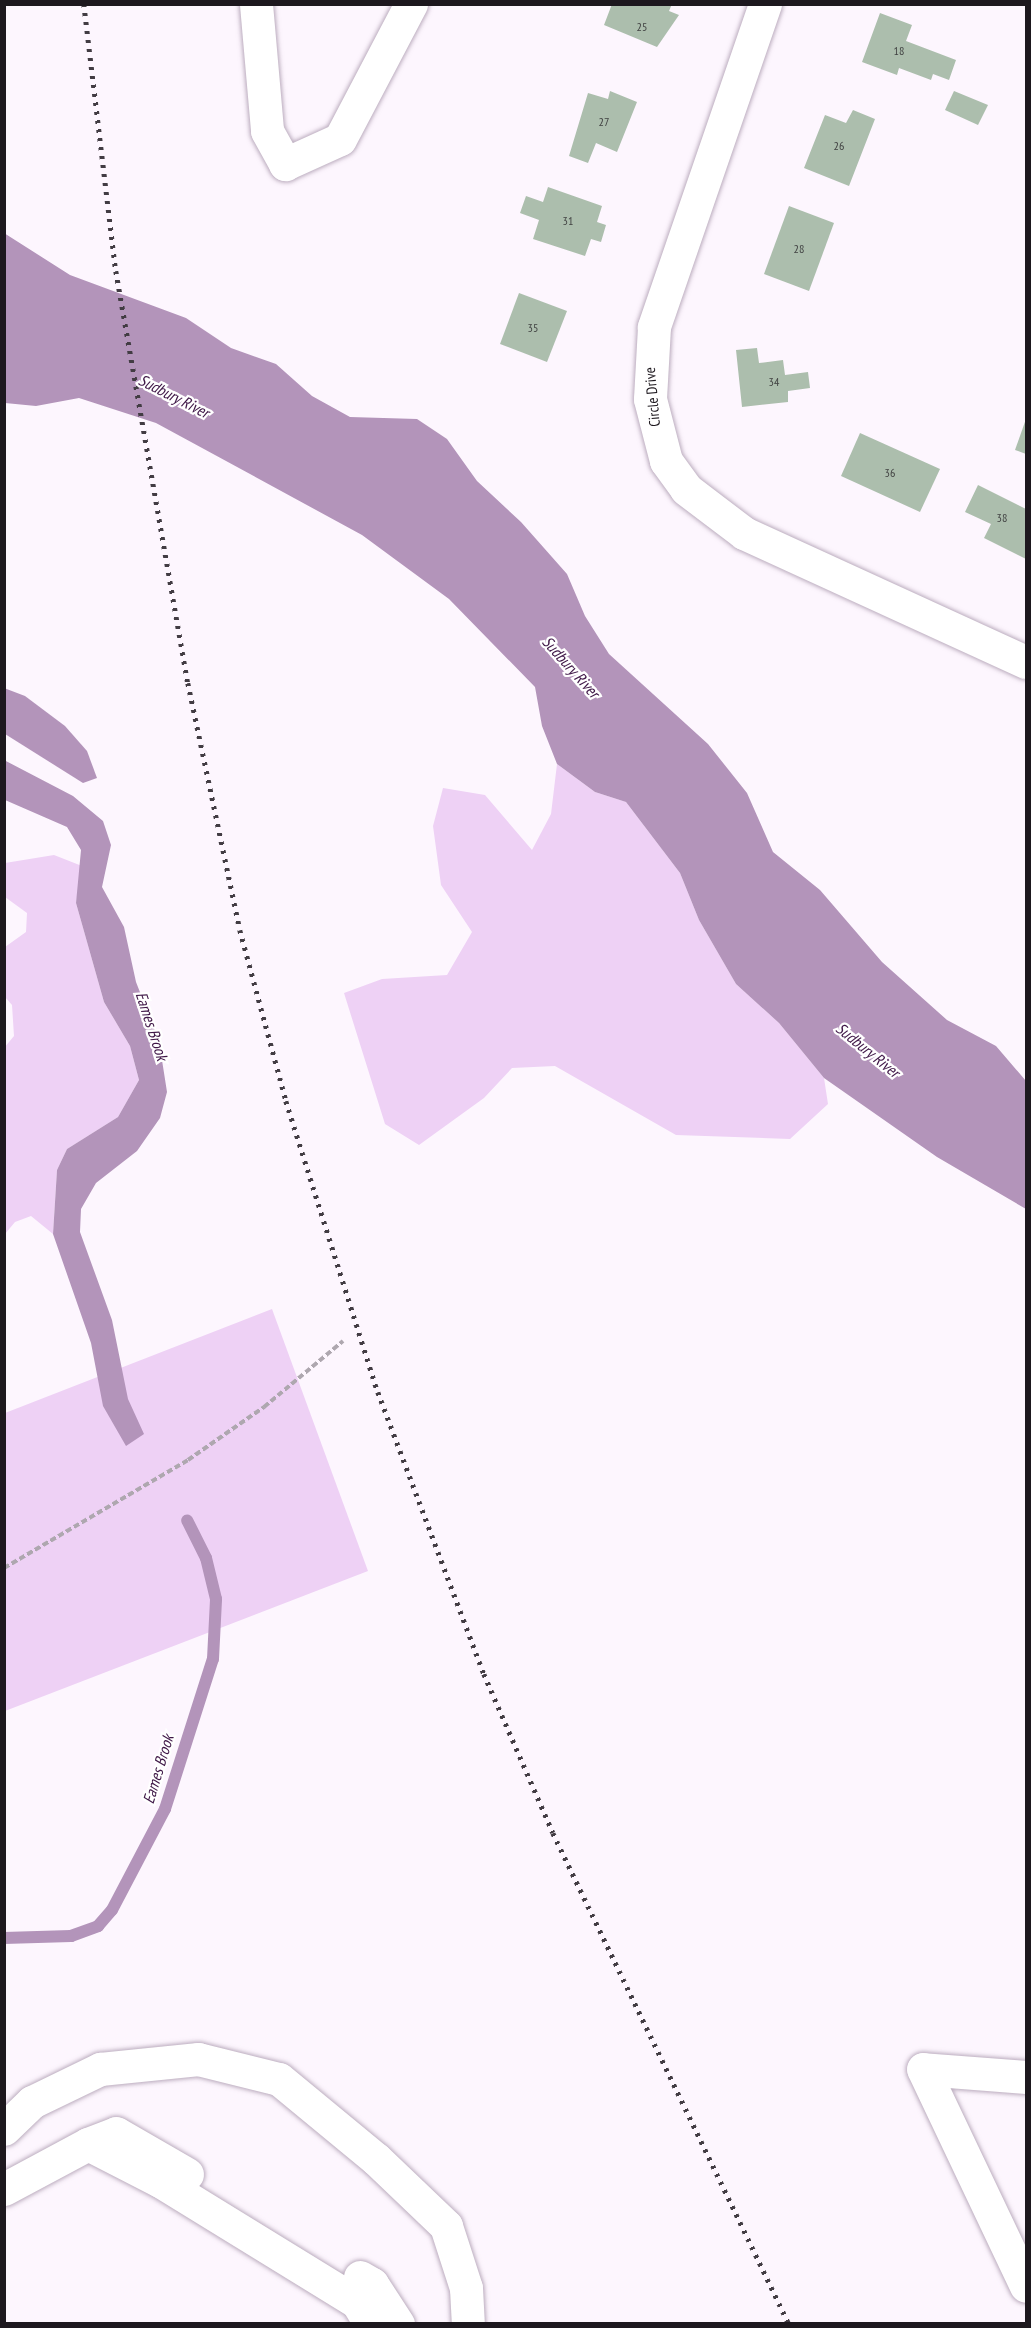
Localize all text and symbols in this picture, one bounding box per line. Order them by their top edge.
house number: 25 [637,20,647,34]
house number: 18 [894,44,904,58]
house number: 27 [599,115,609,129]
house number: 26 [834,139,844,153]
house number: 31 [563,214,573,228]
house number: 28 [794,242,804,256]
house number: 35 [528,321,538,335]
street label: Circle Drive [640,366,664,428]
water label: Sudbury River [135,370,213,422]
house number: 34 [769,375,779,389]
house number: 36 [885,466,895,480]
house number: 38 [997,511,1007,525]
water label: Sudbury River [538,632,604,702]
water label: Eames Brook [132,989,172,1063]
water label: Sudbury River [832,1018,904,1082]
water label: Eames Brook [138,1732,178,1806]

